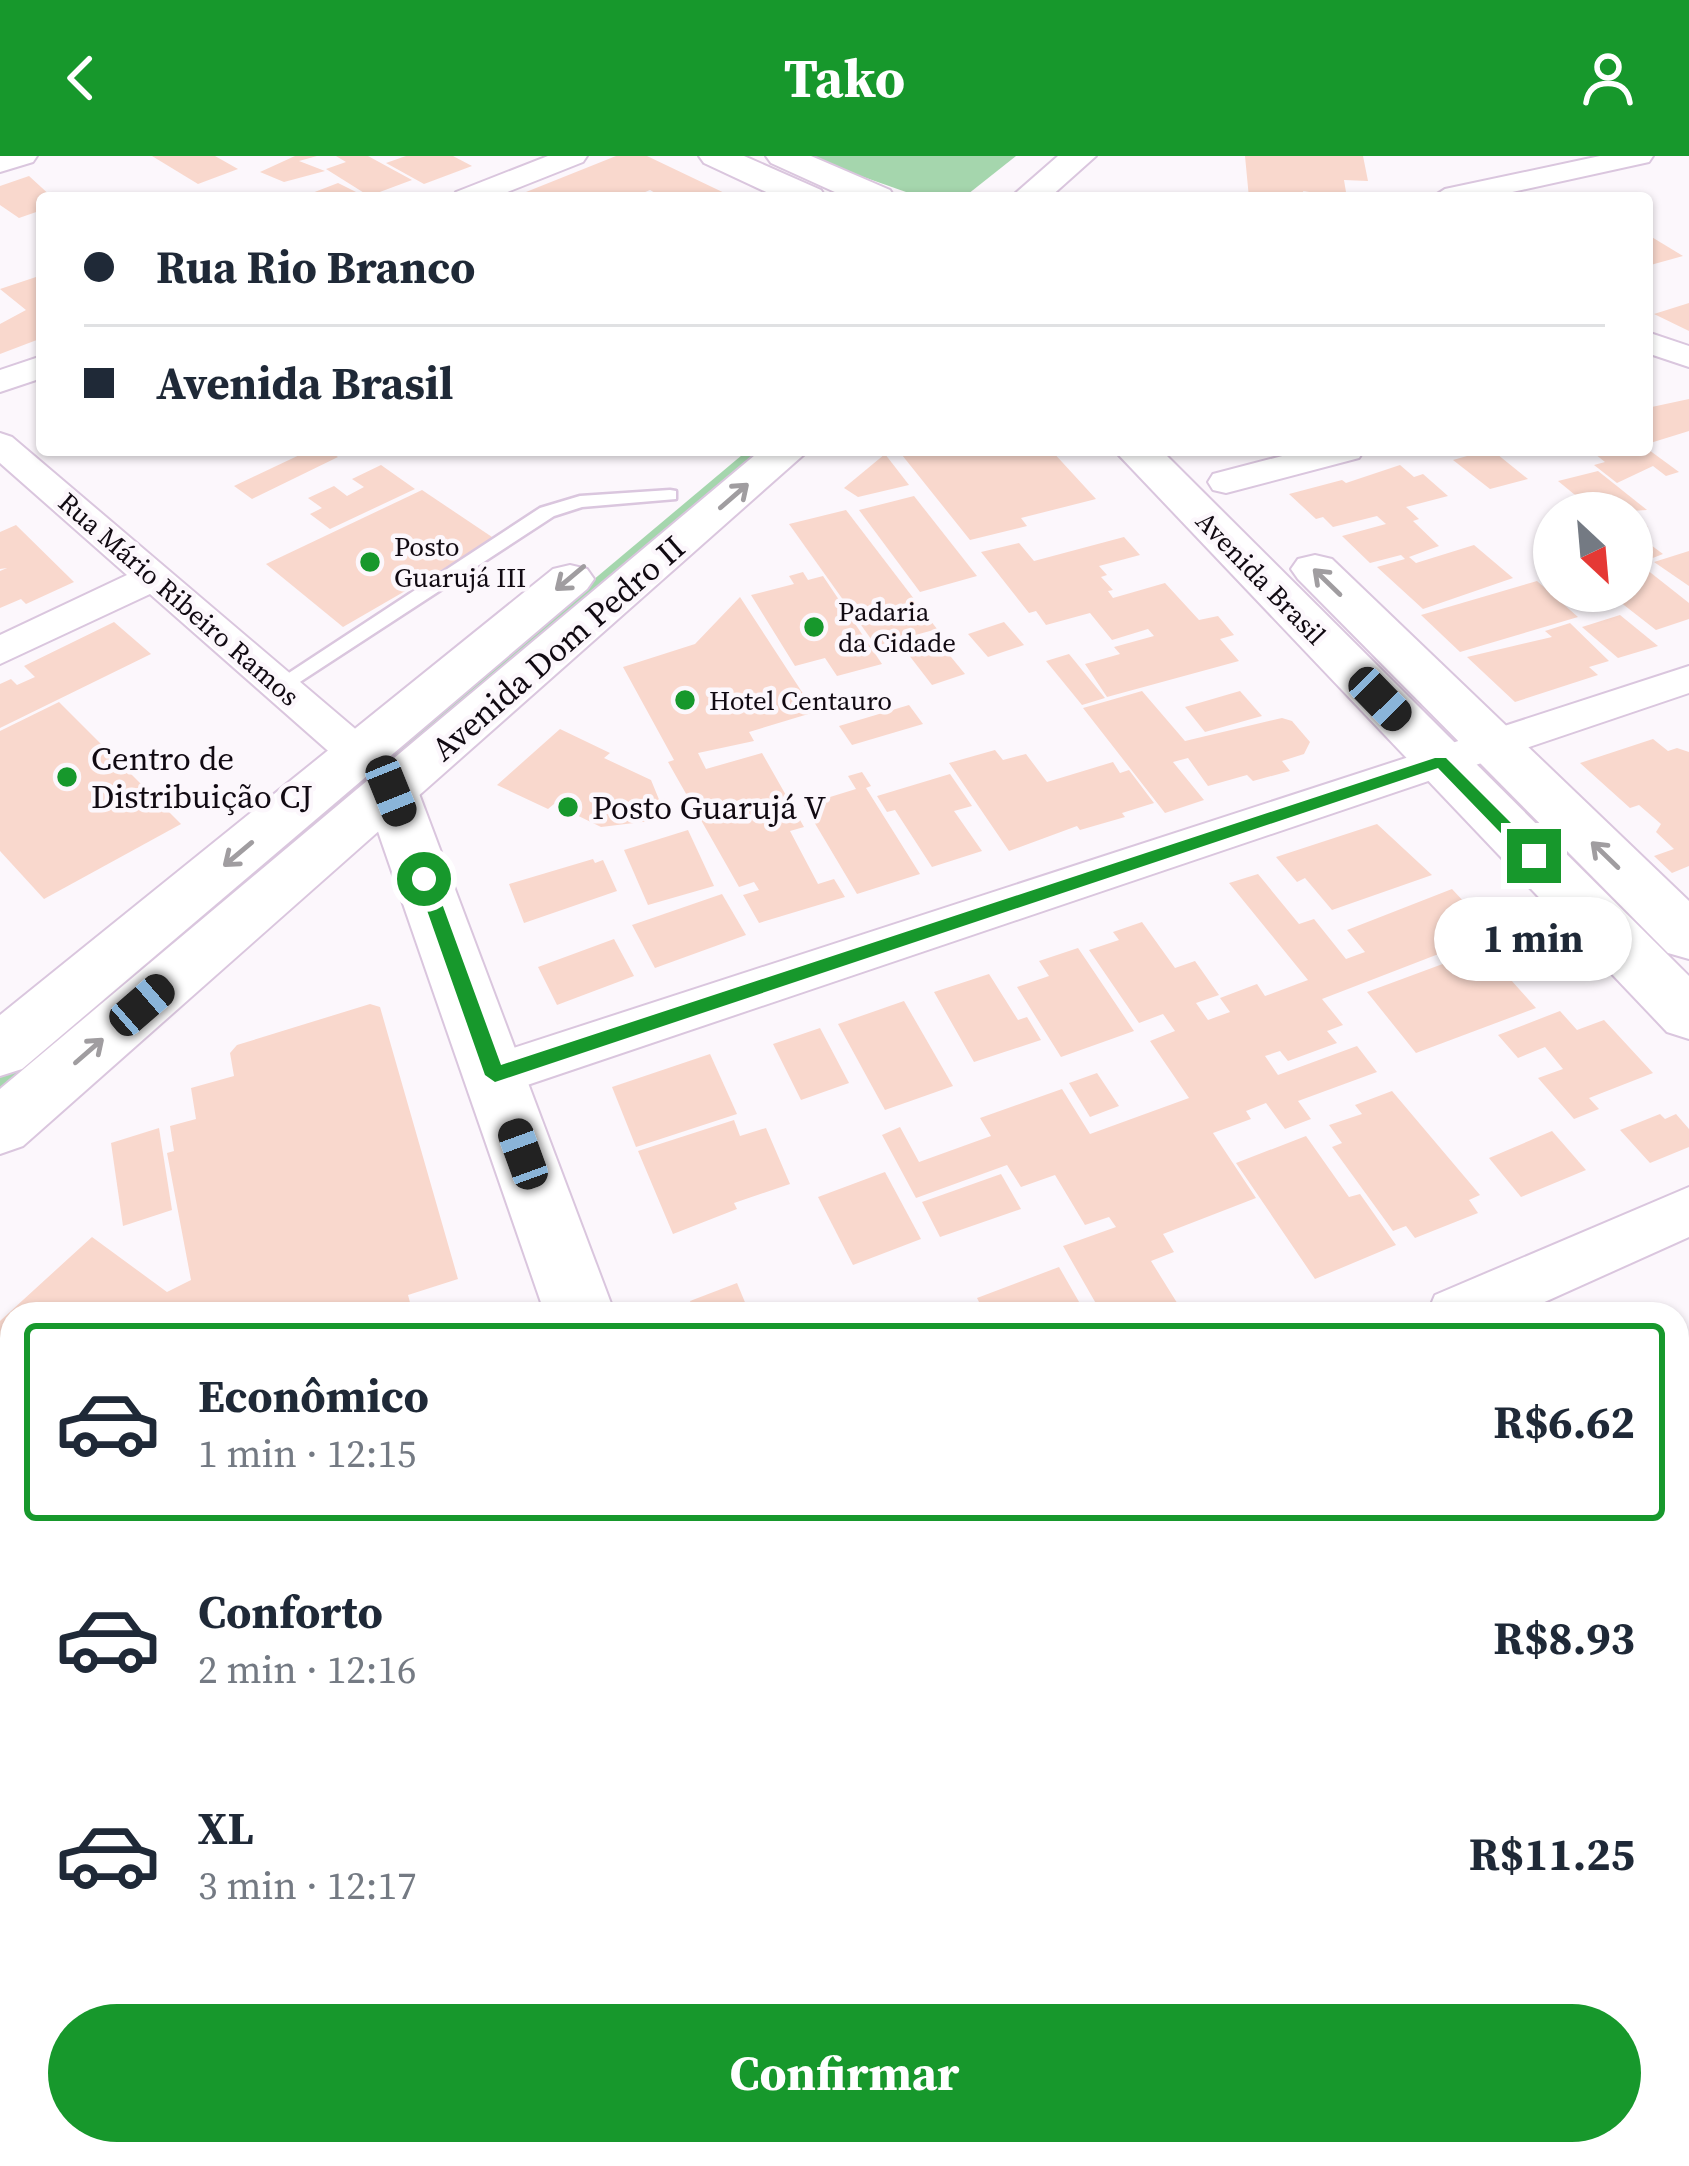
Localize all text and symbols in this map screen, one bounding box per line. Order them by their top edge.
text: Tako [784,41,905,115]
icon: back [48,45,114,111]
icon: person [1575,45,1641,111]
text: Rua Rio Branco [156,236,475,298]
text: Avenida Brasil [156,352,453,414]
one-way arrow [718,483,749,510]
street label: Rua Mário Ribeiro Ramos [50,484,308,714]
north arrow [1533,492,1653,612]
map controls [1533,492,1653,612]
street label: Avenida Brasil [1188,503,1334,653]
street label: Avenida Dom Pedro II [421,525,695,771]
place label: Posto Guarujá III [394,528,526,596]
marker: Posto Guarujá III [357,549,383,575]
one-way arrow [555,564,586,592]
one-way arrow [1313,568,1342,596]
place label: Padaria da Cidade [838,593,956,661]
marker: Padaria da Cidade [801,614,827,640]
car [1342,661,1418,737]
place label: Hotel Centauro [709,682,892,719]
marker: Hotel Centauro [672,687,698,713]
place label: Centro de Distribuição CJ [91,736,313,819]
car [361,751,421,831]
marker: Centro de Distribuição CJ [54,764,80,790]
place label: Posto Guarujá V [592,785,826,830]
marker: Posto Guarujá V [555,794,581,820]
route end [1507,829,1561,883]
one-way arrow [222,841,254,867]
one-way arrow [1591,841,1620,869]
route start [397,852,451,906]
callout: 1 min [1435,898,1633,982]
text: 1 min [1482,912,1584,965]
car [103,968,181,1042]
one-way arrow [73,1038,104,1065]
car [494,1114,552,1194]
text: Econômico [198,1365,429,1427]
icon: car [54,1368,162,1476]
text: R$6.62 [1493,1391,1635,1453]
text: 1 min · 12:15 [198,1427,417,1480]
text: Conforto [198,1581,383,1643]
icon: car [54,1584,162,1692]
text: R$8.93 [1493,1607,1635,1669]
text: 2 min · 12:16 [198,1643,417,1696]
text: XL [198,1797,254,1859]
icon: car [54,1800,162,1908]
text: R$11.25 [1469,1823,1635,1885]
text: 3 min · 12:17 [198,1859,417,1912]
button: Confirmar [48,2004,1641,2142]

